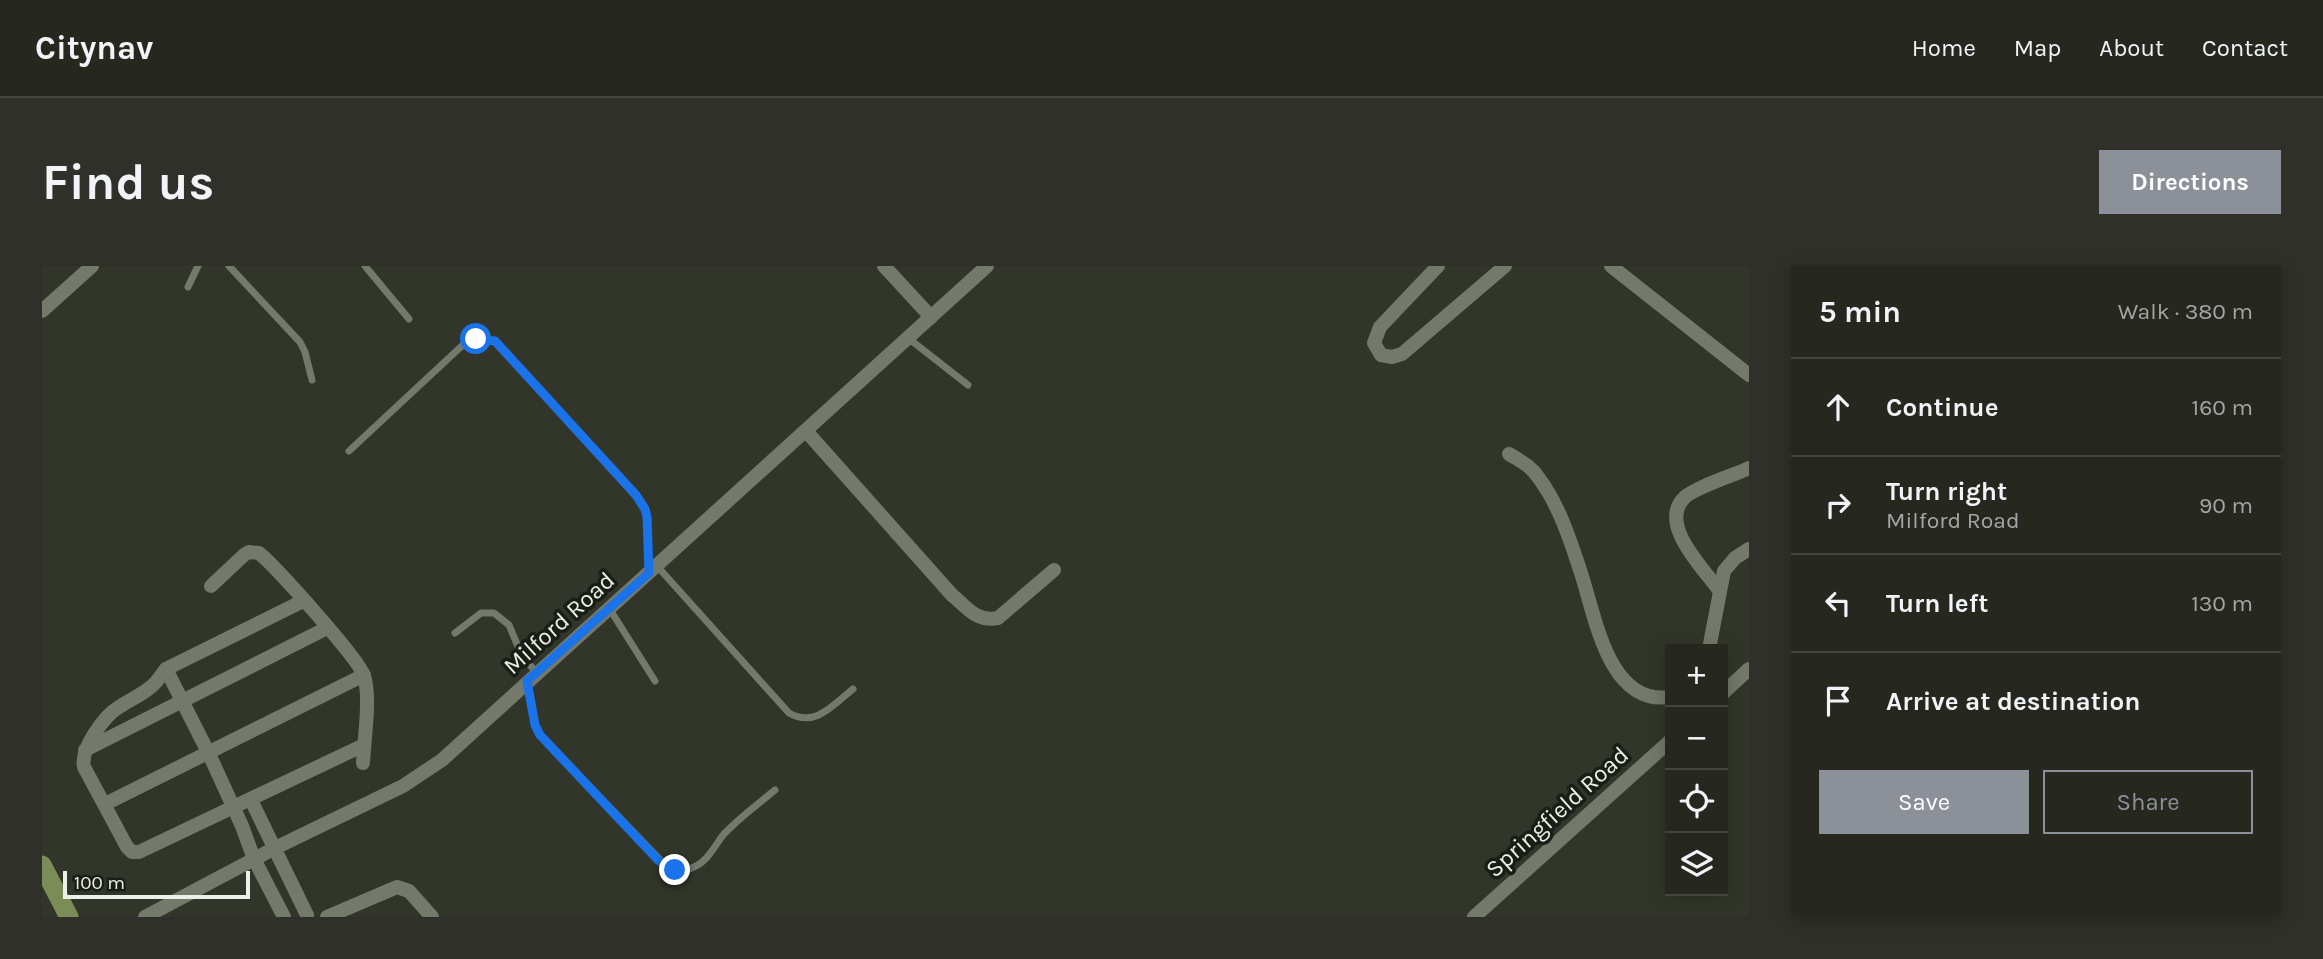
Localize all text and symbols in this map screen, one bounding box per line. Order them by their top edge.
text: Citynav [35,29,153,67]
text: Home [1912,34,1976,62]
text: Map [2014,34,2061,62]
text: About [2099,34,2164,62]
text: Contact [2202,34,2288,62]
button: Directions [2099,150,2281,214]
text: Find us [42,154,214,211]
text: 5 min [1819,294,1901,330]
text: Walk · 380 m [2118,298,2253,325]
route start [460,323,491,354]
icon: ahead [1819,388,1857,426]
text: Continue [1886,392,1998,423]
text: 160 m [2192,394,2253,421]
text: Turn right [1886,476,2007,507]
icon: right [1819,486,1857,524]
text: 90 m [2199,492,2253,519]
text: Milford Road [1886,507,2020,534]
street label: Milford Road [498,566,620,680]
icon: left [1819,584,1857,622]
text: Turn left [1886,588,1988,619]
text: 130 m [2191,590,2253,617]
map controls [1665,644,1728,896]
button: + [1665,644,1728,707]
icon: arrive [1819,682,1857,720]
text: Arrive at destination [1886,686,2140,717]
button: − [1665,707,1728,770]
street label: Springfield Road [1480,741,1634,883]
button: locate [1665,770,1728,833]
button: Save [1819,770,2029,834]
button: Share [2043,770,2253,834]
button: layers [1665,833,1728,896]
route end [659,854,690,885]
scale bar [63,868,250,900]
text: 100 m [74,872,125,894]

